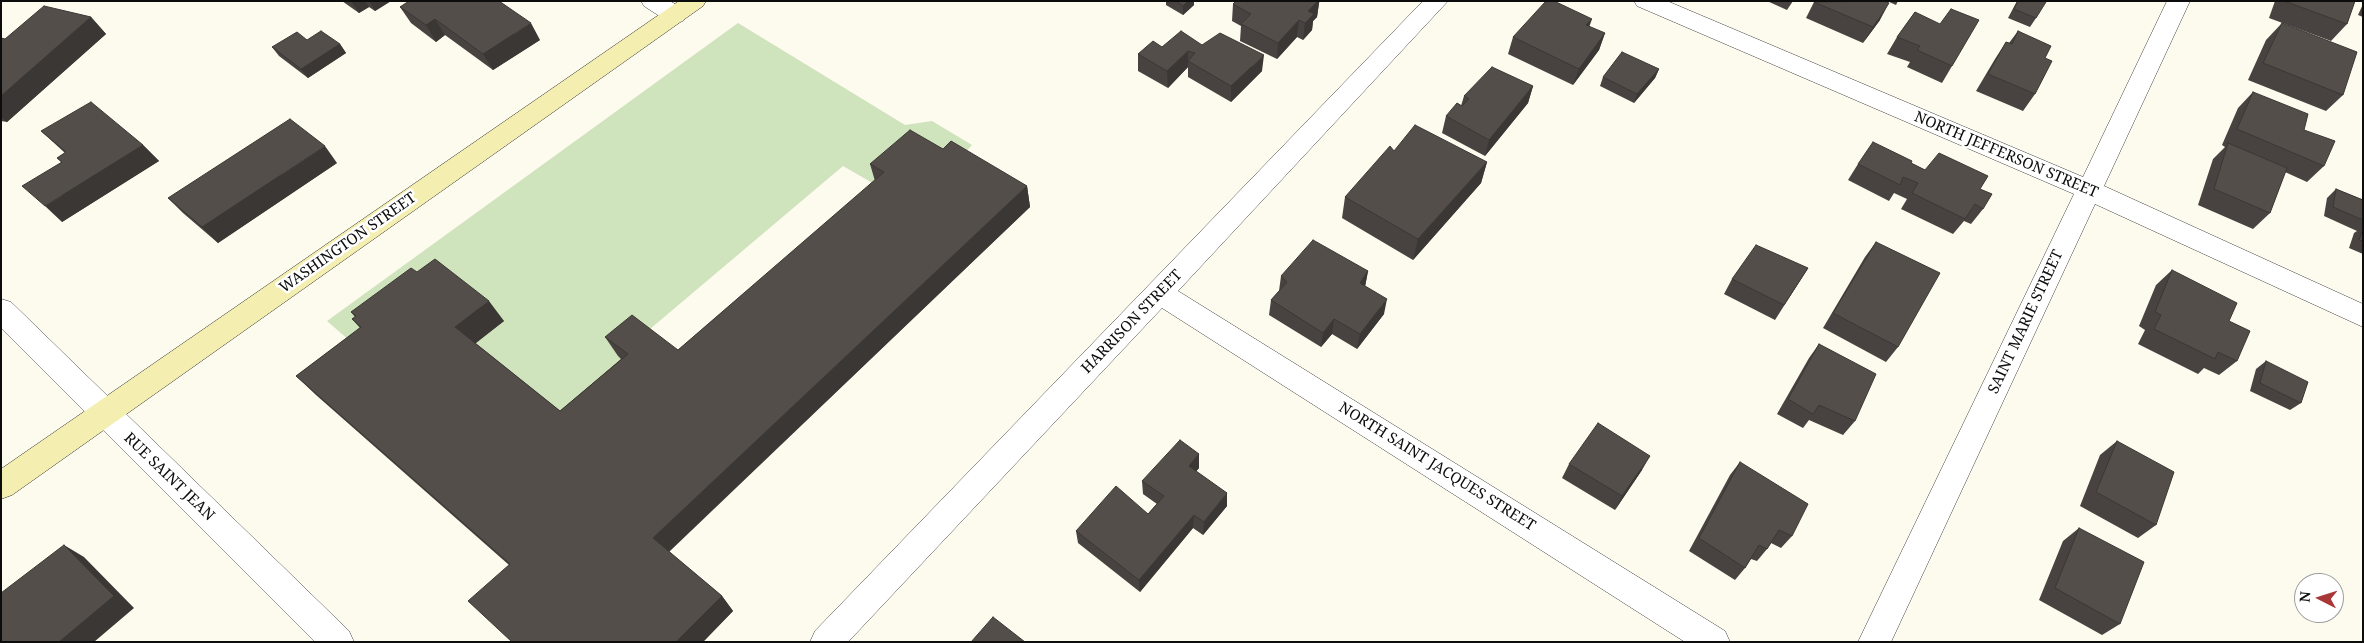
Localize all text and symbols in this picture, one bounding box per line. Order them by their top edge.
street label: NORTH JEFFERSON STREET [1911,108,2101,202]
street label: WASHINGTON STREET [276,189,420,297]
street label: SAINT MARIE STREET [1985,247,2067,397]
street label: HARRISON STREET [1078,266,1186,378]
street label: NORTH SAINT JACQUES STREET [1335,399,1539,535]
street label: RUE SAINT JEAN [120,429,218,525]
north arrow [2294,573,2344,623]
text: N [2295,590,2314,603]

